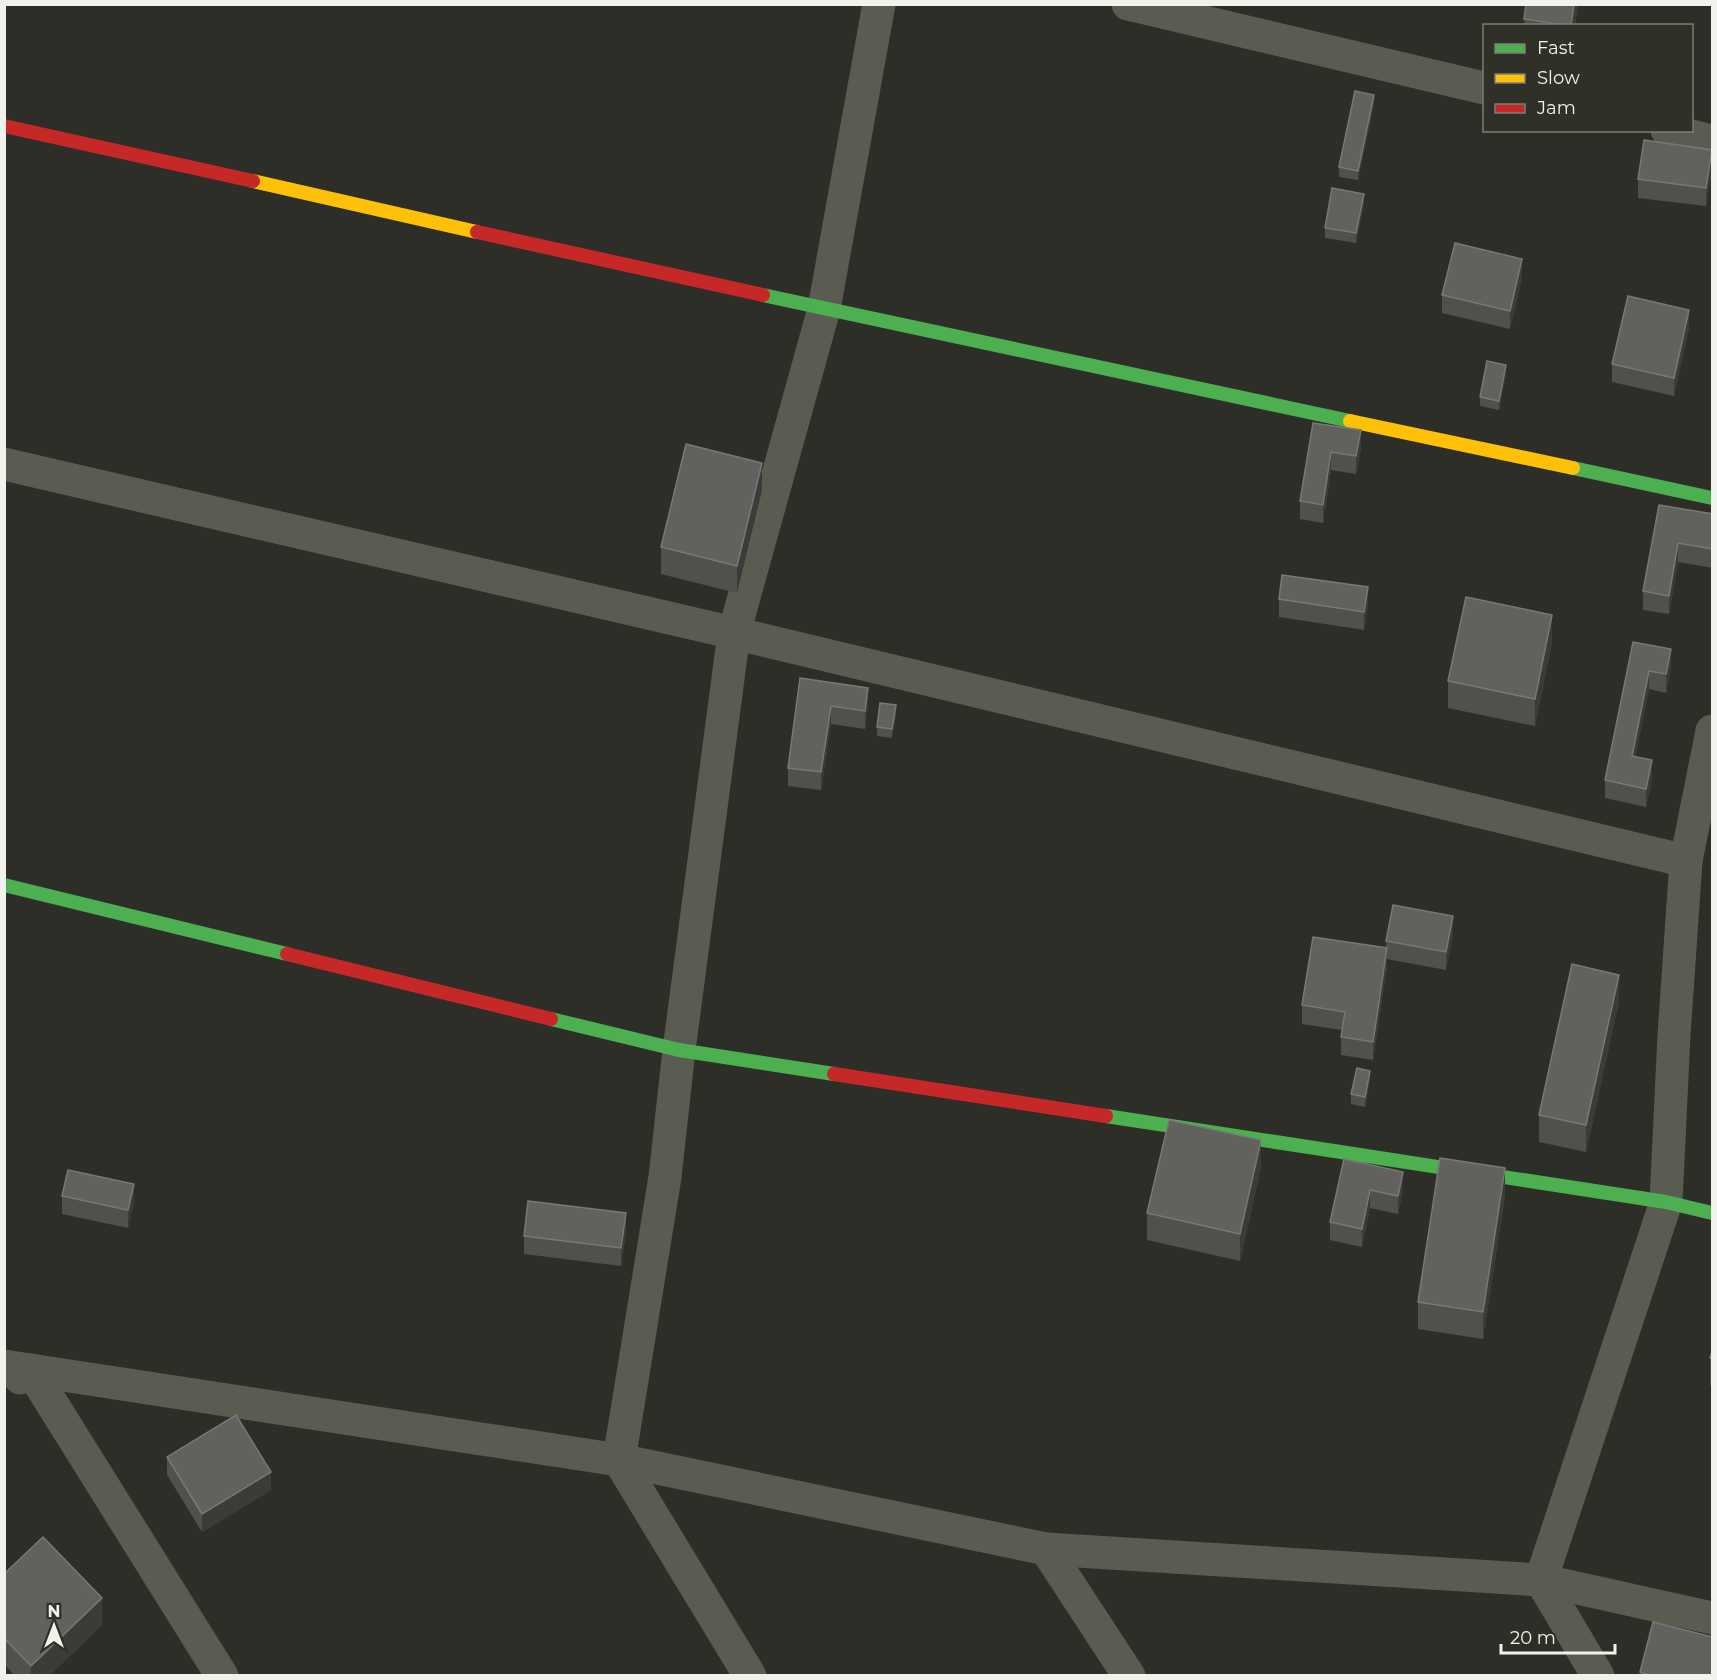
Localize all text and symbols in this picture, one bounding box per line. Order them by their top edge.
legend [1483,24,1693,132]
text: Fast [1537,37,1575,59]
text: Slow [1537,67,1580,89]
text: Jam [1536,97,1576,119]
north arrow [24,1596,84,1656]
text: N [48,1602,60,1621]
scale bar [1501,1617,1615,1655]
text: 20 m [1510,1627,1556,1649]

